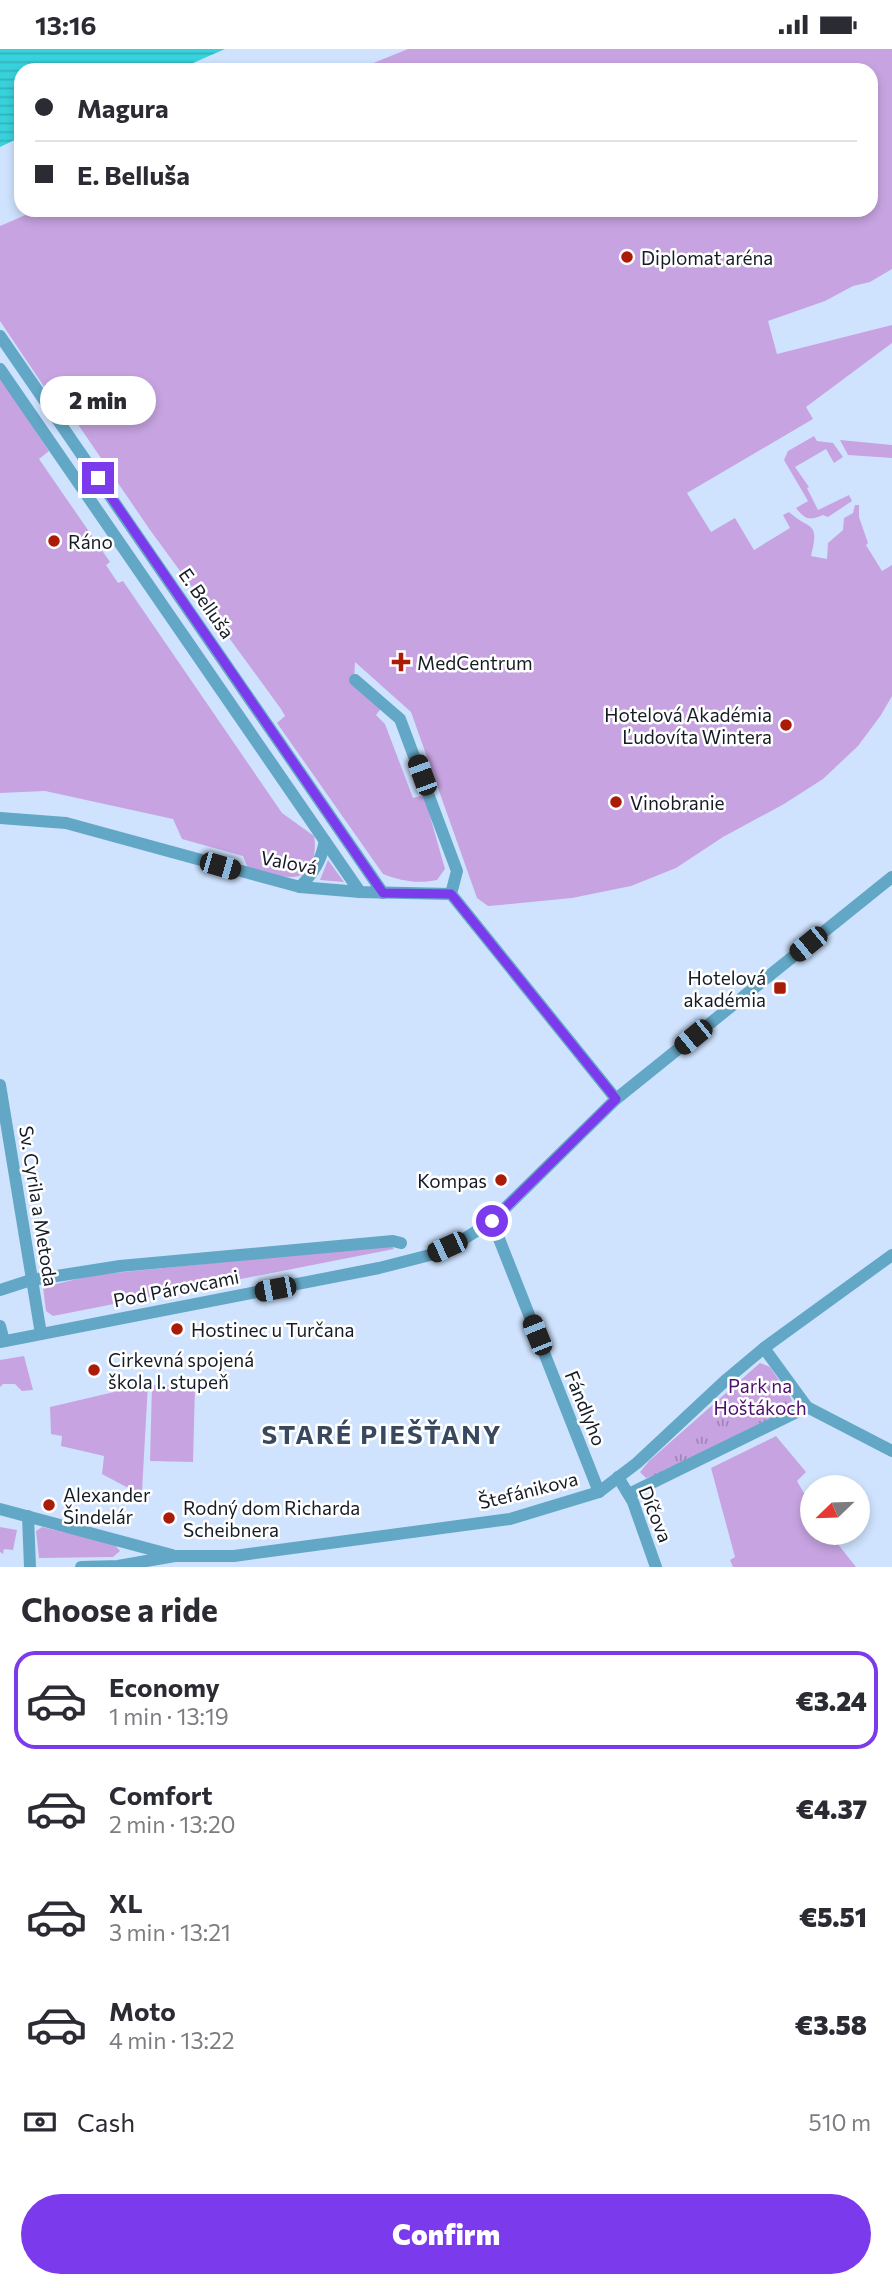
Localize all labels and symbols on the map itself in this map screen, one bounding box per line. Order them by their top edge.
place label: Diplomat aréna [641,246,773,269]
marker: Diplomat aréna [619,249,635,265]
callout: 2 min [40,377,156,425]
route end [82,462,114,494]
place label: Ráno [68,530,113,553]
marker: Ráno [46,533,62,549]
street label: E. Belluša [174,563,240,643]
place label: MedCentrum [417,651,533,674]
marker: MedCentrum [391,652,411,672]
place label: Hotelová Akadémia Ľudovíta Wintera [604,703,772,748]
marker: Hotelová Akadémia Ľudovíta Wintera [778,717,794,733]
car [405,752,440,798]
place label: Vinobranie [630,791,725,814]
marker: Vinobranie [608,794,624,810]
street label: Valová [259,845,319,879]
car [197,850,244,882]
car [786,923,831,965]
place label: Hotelová akadémia [683,966,766,1011]
marker: Hotelová akadémia [772,980,788,996]
car [671,1016,716,1058]
street label: Sv. Cyrila a Metoda [15,1124,63,1288]
place label: Kompas [417,1169,487,1192]
marker: Kompas [493,1172,509,1188]
route start [476,1205,508,1237]
car [424,1229,471,1265]
street label: Pod Párovcami [111,1265,241,1311]
car [253,1275,298,1303]
car [520,1312,555,1358]
place label: Hostinec u Turčana [191,1318,355,1341]
marker: Hostinec u Turčana [169,1321,185,1337]
place label: Cirkevná spojená škola I. stupeň [108,1348,254,1393]
marker: Cirkevná spojená škola I. stupeň [86,1362,102,1378]
street label: Fándlyho [561,1367,611,1449]
park label: Park na Hoštákoch [713,1374,807,1419]
district label: STARÉ PIEŠŤANY [261,1418,503,1449]
street label: Štefánikova [476,1466,580,1513]
north arrow [800,1475,870,1545]
street label: Díčova [634,1482,678,1546]
place label: Alexander Šindelár [63,1483,151,1528]
place label: Rodný dom Richarda Scheibnera [183,1496,360,1541]
marker: Alexander Šindelár [41,1497,57,1513]
marker: Rodný dom Richarda Scheibnera [161,1510,177,1526]

